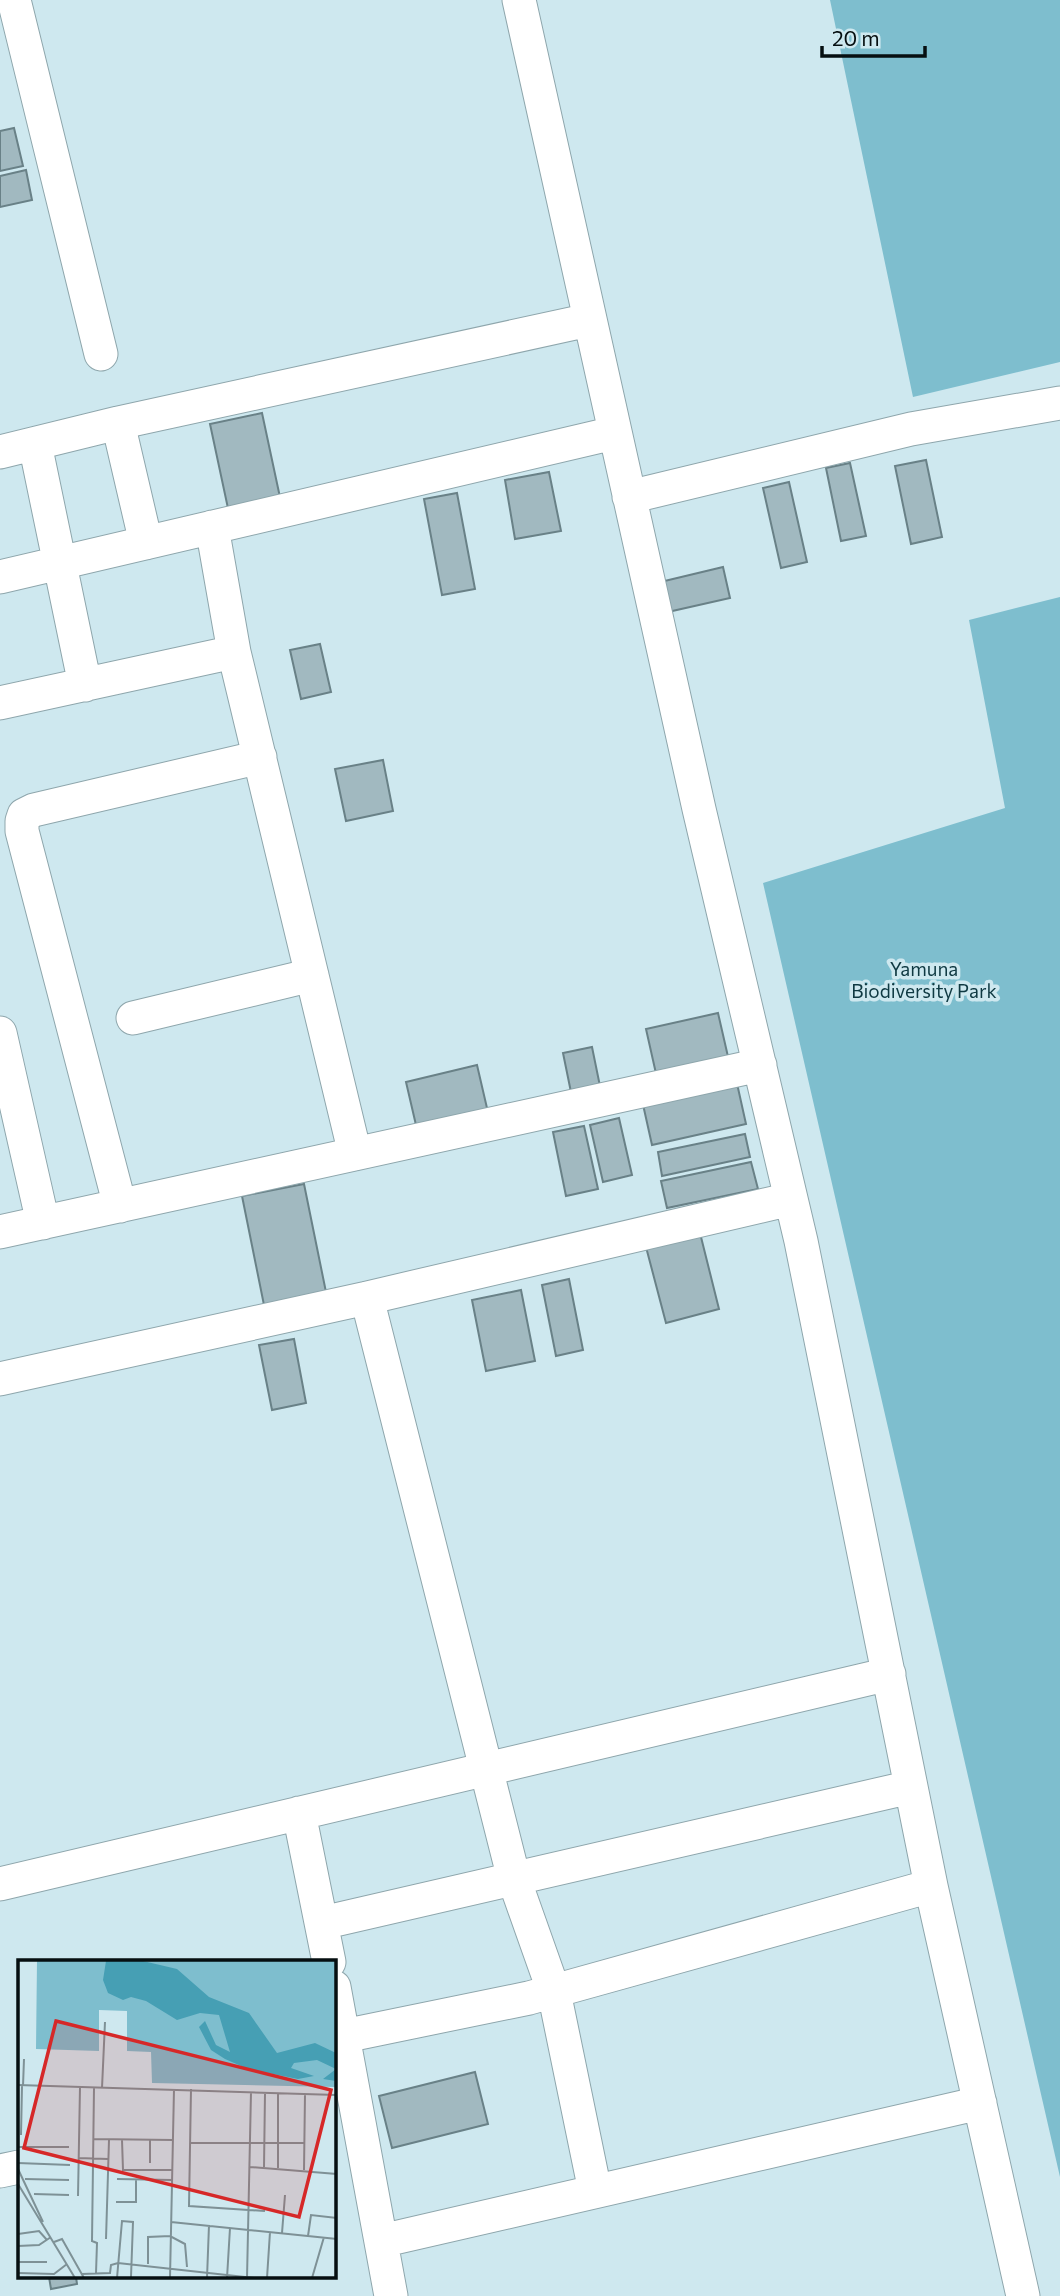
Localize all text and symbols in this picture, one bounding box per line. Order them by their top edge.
scale bar [822,14,925,58]
text: 20 m [832,25,880,50]
park label: Yamuna Biodiversity Park [851,957,997,1002]
inset map [18,1960,336,2278]

